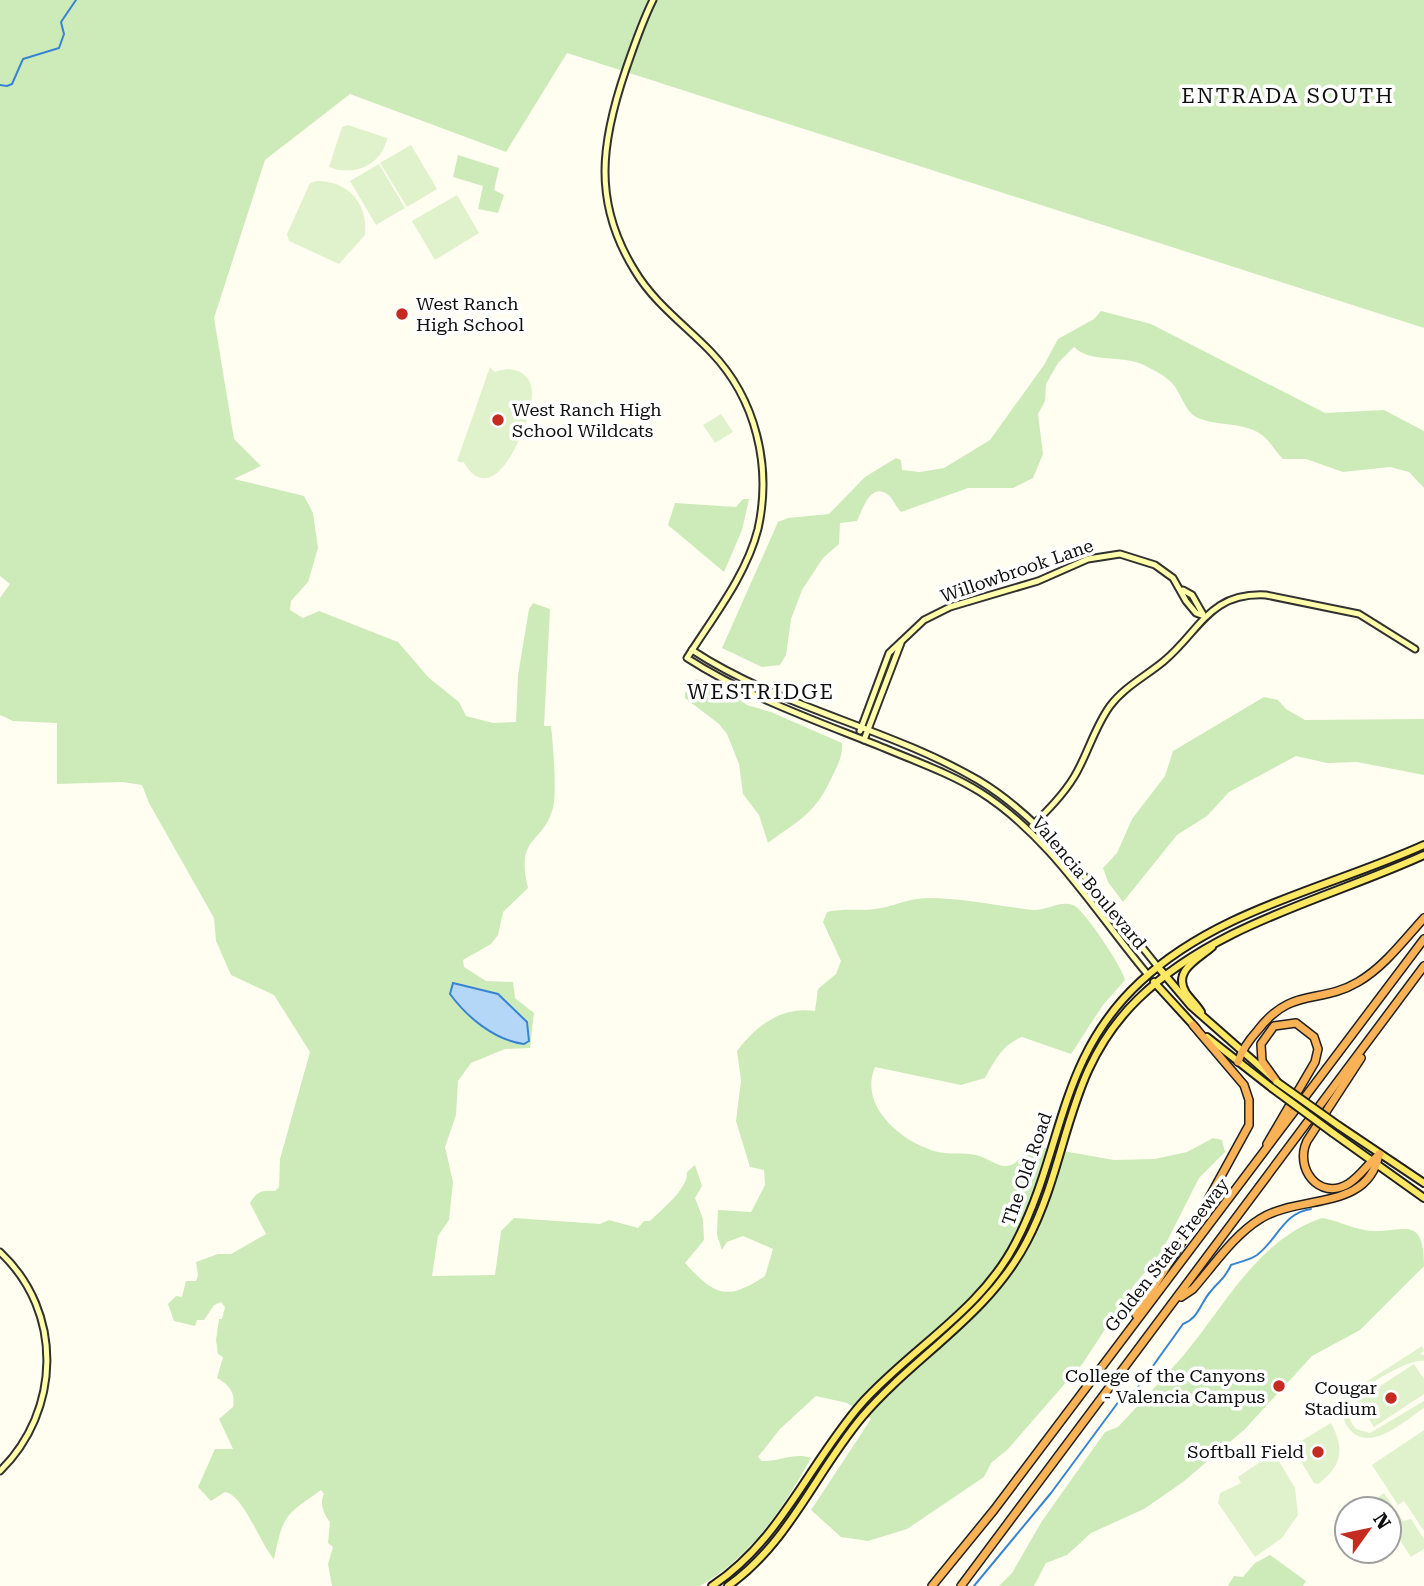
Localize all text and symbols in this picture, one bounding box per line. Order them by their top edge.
district label: ENTRADA SOUTH [1181,84,1395,108]
place label: West Ranch High School [416,293,524,335]
marker: West Ranch High School [394,306,410,322]
place label: West Ranch High School Wildcats [512,399,662,441]
marker: West Ranch High School Wildcats [490,412,506,428]
street label: Willowbrook Lane [938,534,1096,607]
district label: WESTRIDGE [687,680,835,704]
street label: Valencia Boulevard [1028,812,1151,954]
street label: The Old Road [997,1109,1056,1228]
street label: Golden State Freeway [1100,1174,1233,1336]
place label: College of the Canyons - Valencia Campus [1065,1365,1265,1407]
place label: Cougar Stadium [1305,1377,1377,1419]
marker: College of the Canyons - Valencia Campus [1271,1378,1287,1394]
marker: Cougar Stadium [1383,1390,1399,1406]
place label: Softball Field [1187,1441,1304,1462]
marker: Softball Field [1310,1444,1326,1460]
north arrow [1333,1495,1403,1565]
text: N [1368,1509,1396,1534]

